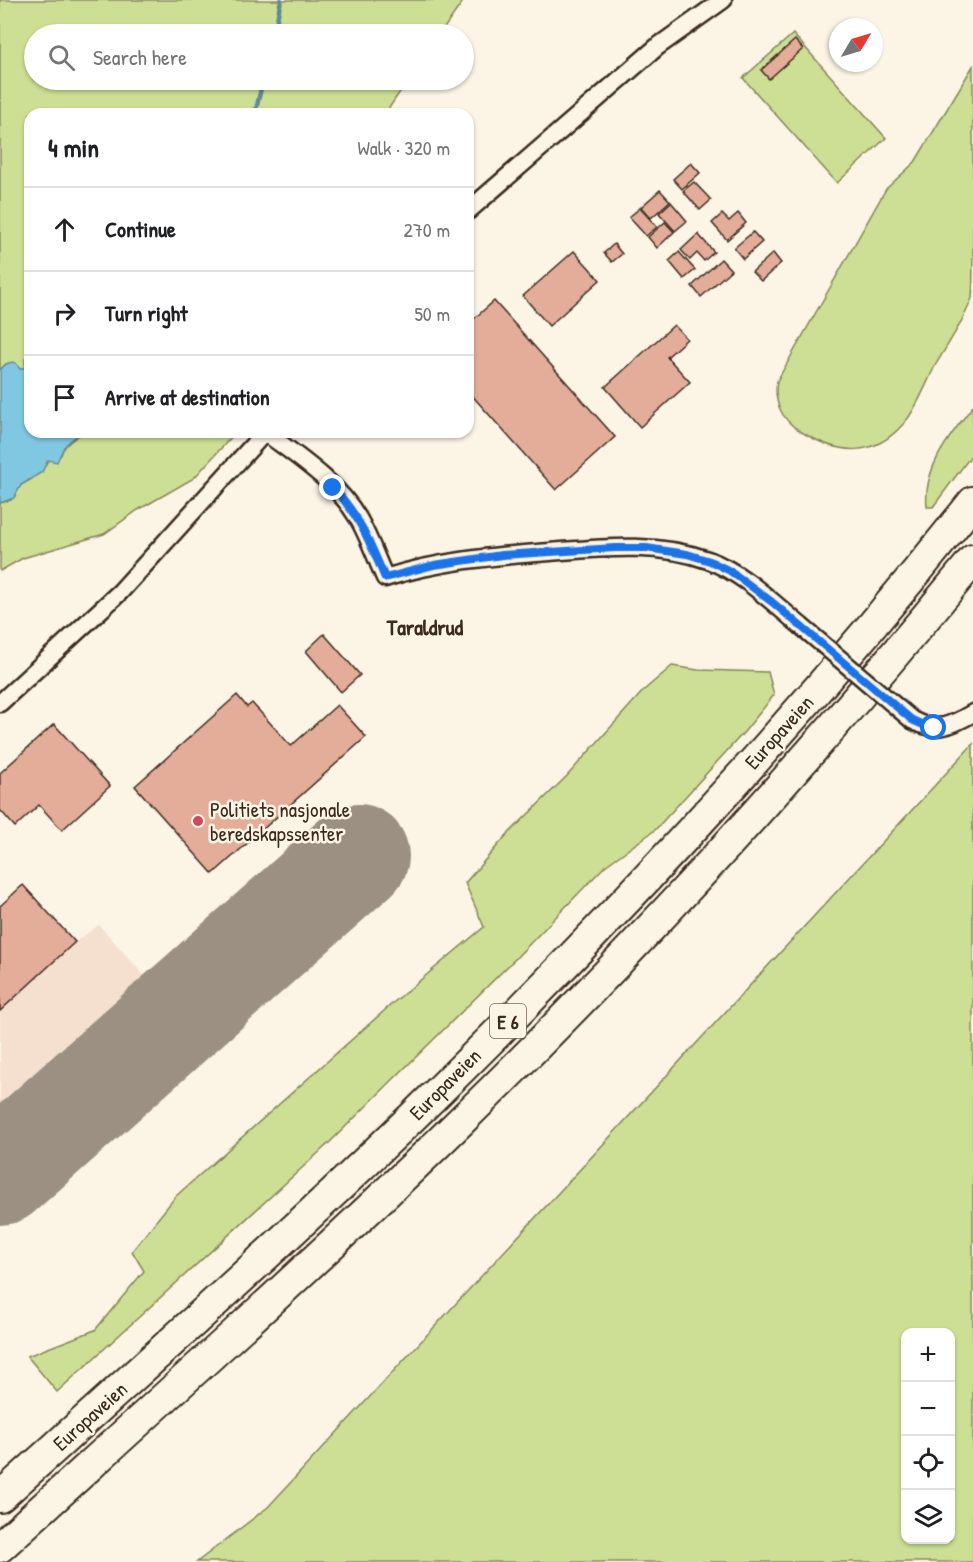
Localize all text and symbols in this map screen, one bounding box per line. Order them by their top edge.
north arrow [829,18,883,72]
search box [24,24,474,90]
icon: search [45,41,78,74]
text: Search here [93,42,187,72]
text: 4 min [48,130,99,165]
text: Walk · 320 m [358,134,450,161]
icon: ahead [48,213,81,246]
text: Continue [105,214,176,244]
text: 270 m [404,216,450,243]
icon: right [48,297,81,330]
text: Turn right [105,298,188,328]
text: 50 m [414,300,450,327]
icon: arrive [48,381,81,414]
text: Arrive at destination [105,382,270,412]
route end [319,474,345,500]
district label: Taraldrud [386,612,464,642]
street label: Europaveien [738,689,820,775]
route start [920,714,946,740]
place label: Politiets nasjonale beredskapssenter [210,795,350,848]
marker: Politiets nasjonale beredskapssenter [191,814,205,828]
road number: E 6 [490,1004,526,1038]
street label: Europaveien [403,1042,487,1126]
map controls [901,1328,955,1544]
button: + [901,1328,955,1382]
street label: Europaveien [47,1375,133,1457]
button: − [901,1382,955,1436]
button: locate [901,1436,955,1490]
button: layers [901,1490,955,1544]

